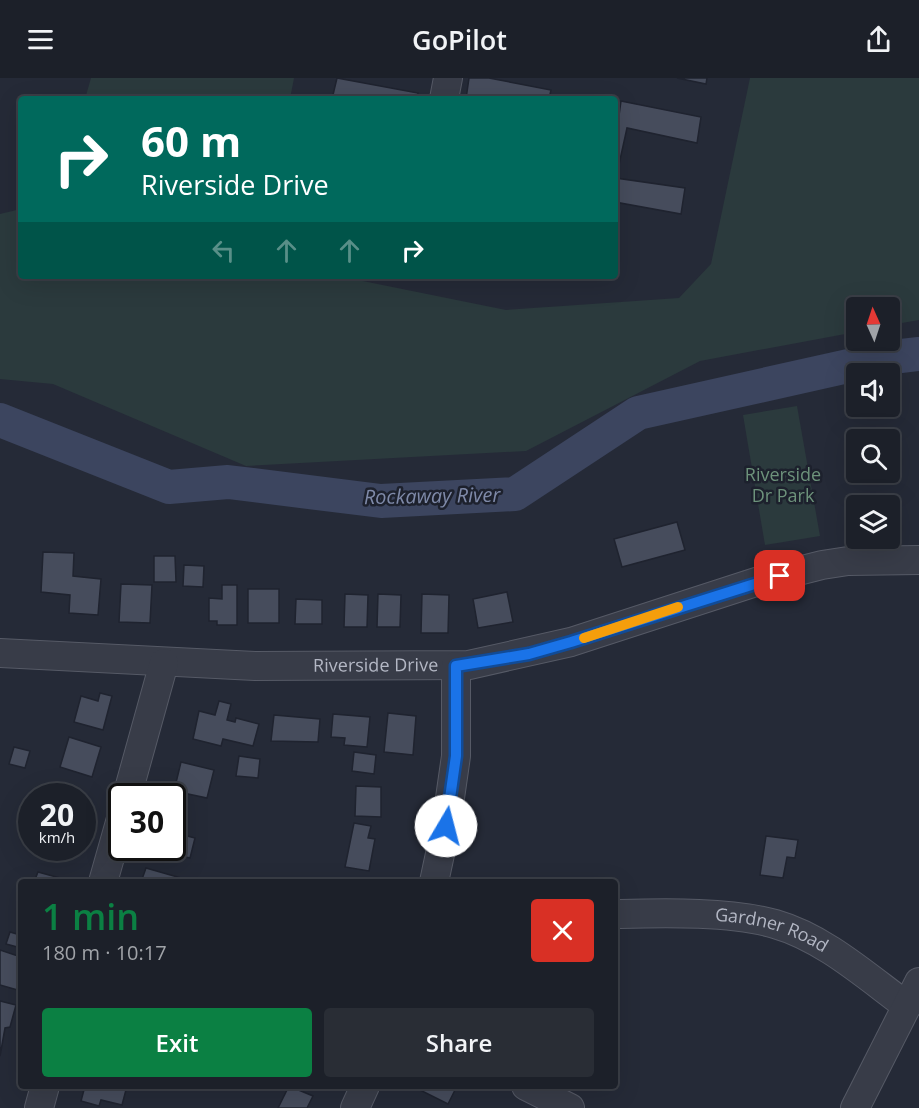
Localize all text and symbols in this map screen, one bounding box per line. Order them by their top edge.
text: GoPilot [412,21,507,58]
icon: menu [24,23,57,56]
icon: share [862,23,895,56]
text: 60 m [141,112,241,169]
icon: right [42,120,120,198]
text: Riverside Drive [141,166,329,203]
icon: left [207,234,240,267]
icon: ahead [270,234,303,267]
icon: ahead [333,234,366,267]
icon: right [396,234,429,267]
north arrow [846,297,900,351]
map controls [846,297,900,549]
button: sound [846,363,900,417]
button: search [846,429,900,483]
park label: Riverside Dr Park [745,462,821,507]
water label: Rockaway River [364,481,502,510]
button: layers [846,495,900,549]
pin [754,550,805,601]
icon: arrive [763,559,796,592]
street label: Riverside Drive [313,652,438,677]
speed limit sign: 30 [108,783,186,861]
text: 20 [40,794,74,835]
position arrow [414,794,478,858]
text: km/h [39,827,75,847]
text: 1 min [42,892,139,941]
button: close [531,899,594,962]
street label: Gardner Road [714,902,833,957]
text: 180 m · 10:17 [42,939,167,966]
button: Exit [42,1008,312,1077]
button: Share [324,1008,594,1077]

